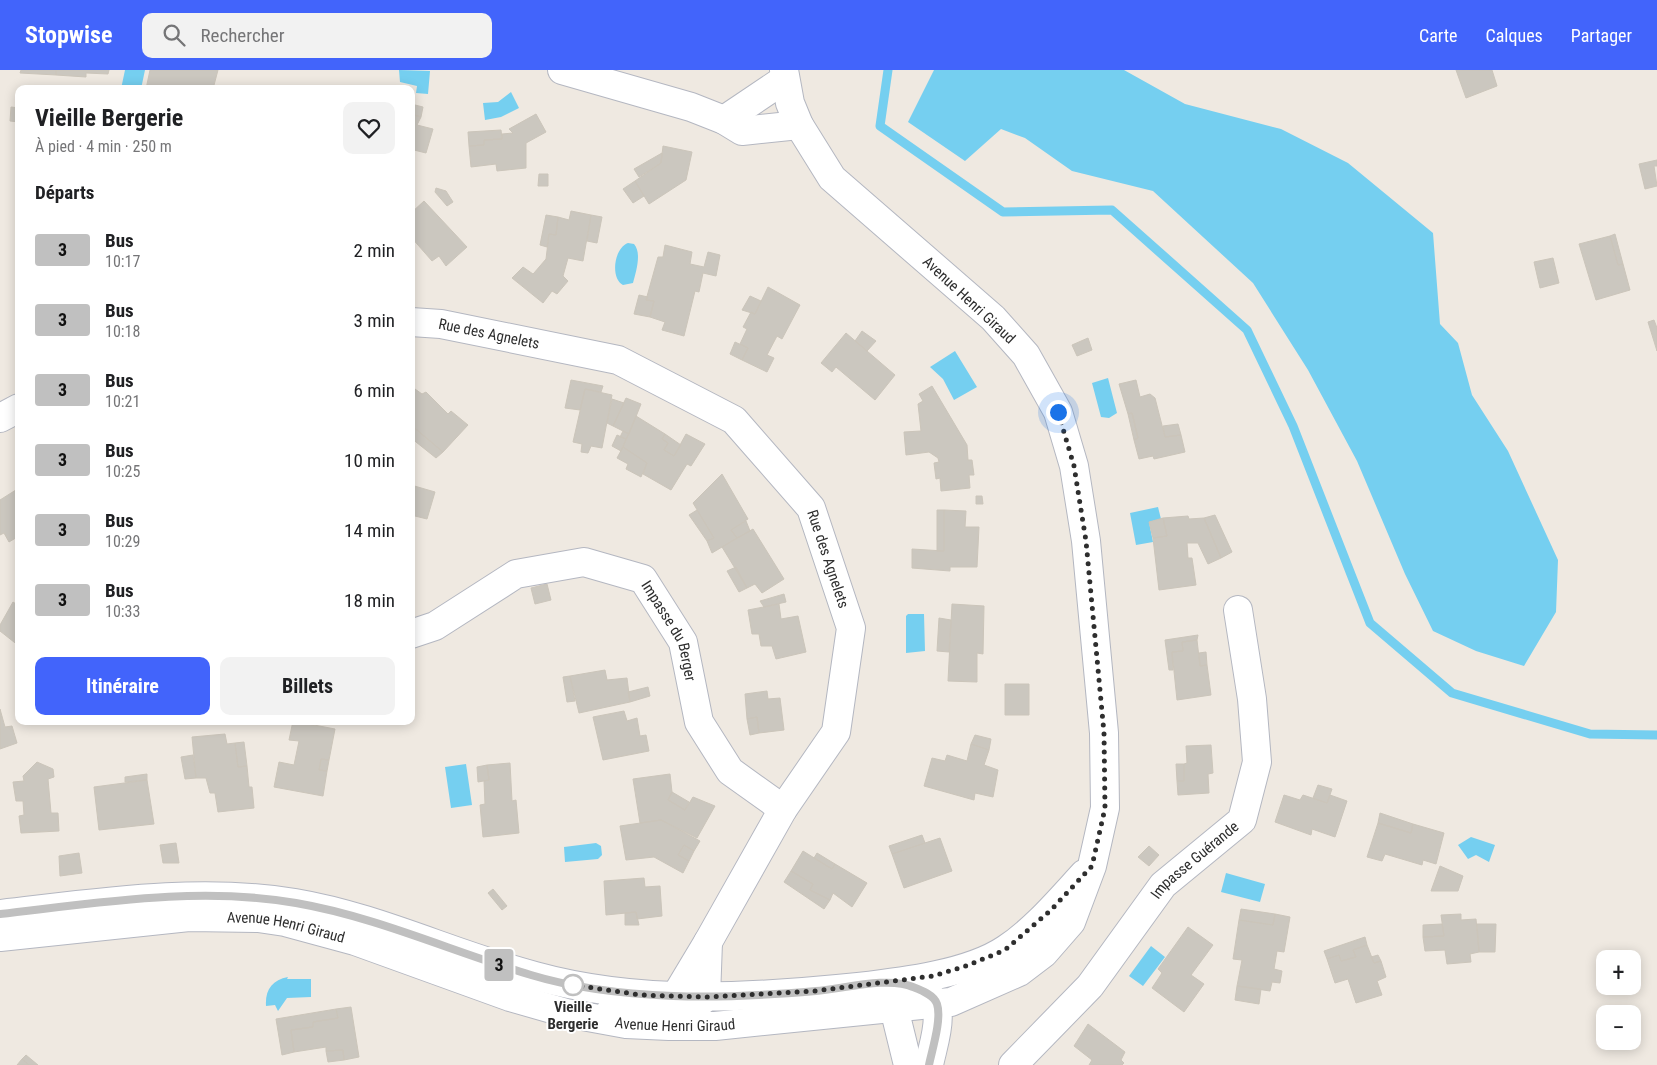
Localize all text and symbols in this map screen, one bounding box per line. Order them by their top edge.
search box [142,13,492,58]
text: Stopwise [25,21,112,49]
icon: search [160,21,188,49]
text: Rechercher [200,24,285,47]
text: Carte [1419,25,1458,46]
text: Calques [1486,25,1543,46]
text: Partager [1571,25,1632,46]
button: heart [343,102,395,154]
text: Vieille Bergerie [35,104,183,132]
text: À pied · 4 min · 250 m [35,137,172,156]
text: Départs [35,181,94,204]
text: Bus [105,229,134,252]
text: 3 [58,239,67,260]
text: 2 min [353,239,395,262]
text: 10:17 [105,252,140,271]
street label: Avenue Henri Giraud [919,252,1019,348]
text: Bus [105,299,134,322]
text: 3 [58,309,67,330]
text: 3 min [353,309,395,332]
street label: Rue des Agnelets [437,315,541,353]
text: 10:18 [105,322,140,341]
text: Bus [105,369,134,392]
text: 3 [58,379,67,400]
text: 6 min [353,379,395,402]
text: 10:21 [105,392,140,411]
your location [1046,400,1071,425]
text: Bus [105,439,134,462]
text: 3 [58,449,67,470]
text: 10 min [344,449,395,472]
text: 10:25 [105,462,140,481]
street label: Rue des Agnelets [803,507,853,611]
text: Bus [105,509,134,532]
text: 3 [58,519,67,540]
text: 14 min [344,519,395,542]
text: 10:29 [105,532,140,551]
street label: Impasse du Berger [637,577,700,683]
text: Bus [105,579,134,602]
text: 3 [58,589,67,610]
text: 18 min [344,589,395,612]
text: 10:33 [105,602,140,621]
button: Itinéraire [35,657,210,715]
button: Billets [220,657,395,715]
street label: Impasse Guérande [1147,818,1242,902]
street label: Avenue Henri Giraud [227,909,347,947]
line badge: 3 [483,949,515,981]
map controls [1596,950,1641,1050]
button: + [1596,950,1641,995]
text: 3 [494,954,504,975]
marker: Vieille Bergerie [562,974,584,996]
place label: Vieille Bergerie [547,998,599,1033]
button: − [1596,1005,1641,1050]
street label: Avenue Henri Giraud [613,1013,736,1035]

